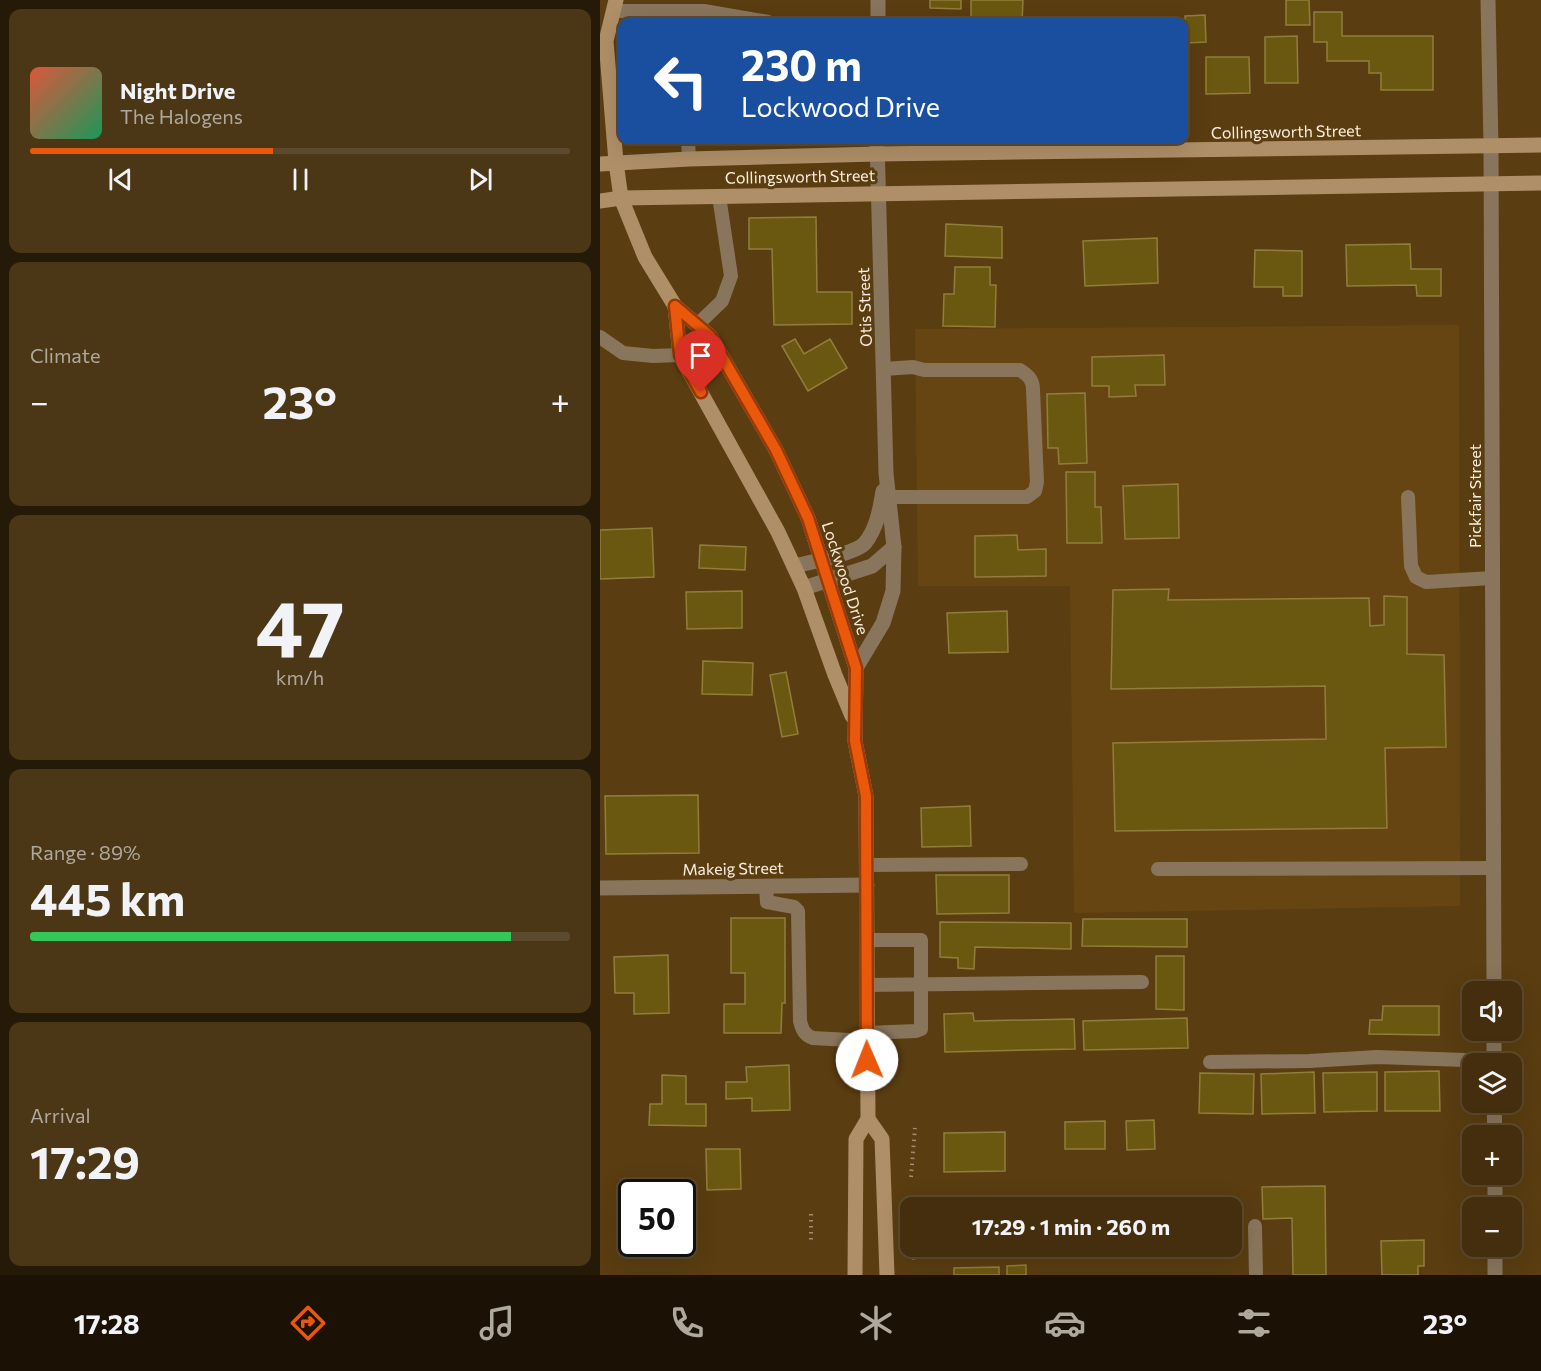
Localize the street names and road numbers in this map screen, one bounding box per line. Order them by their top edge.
street label: Collingsworth Street [1211,120,1362,142]
street label: Collingsworth Street [725,165,876,187]
street label: Otis Street [853,267,875,347]
street label: Pickfair Street [1465,444,1484,548]
street label: Lockwood Drive [819,519,873,637]
street label: Makeig Street [682,858,784,878]

